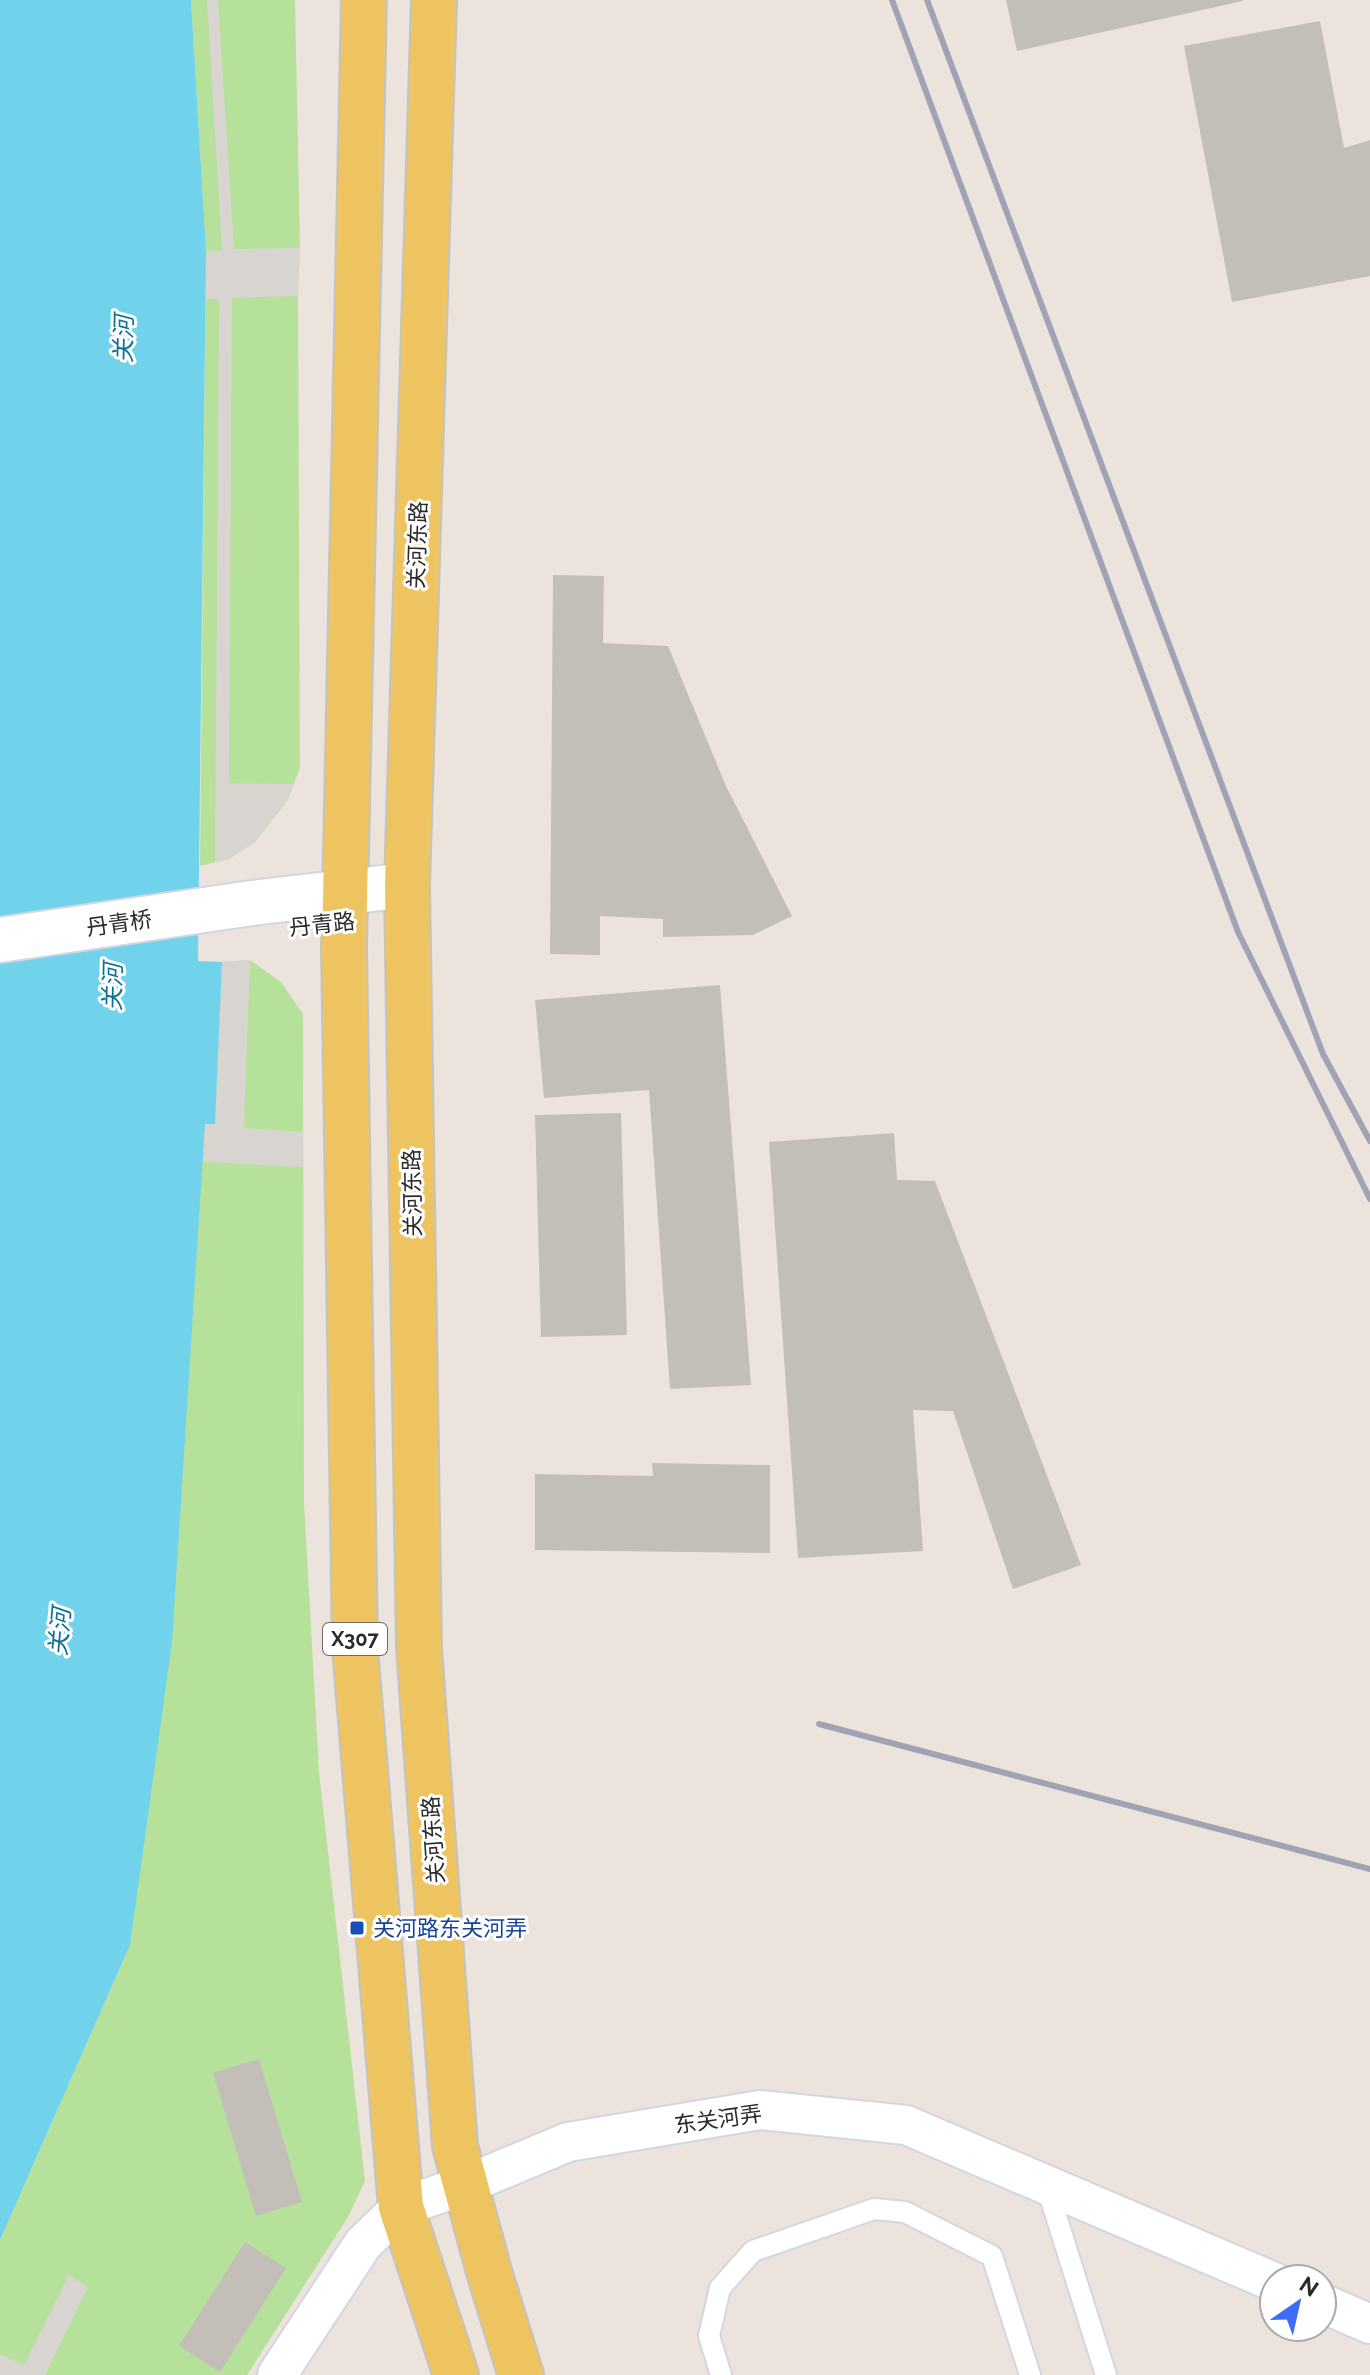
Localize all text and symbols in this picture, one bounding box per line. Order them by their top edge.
water label: 关河 [109,311,138,363]
street label: 关河东路 [402,501,432,589]
street label: 丹青桥 [85,906,153,940]
street label: 丹青路 [288,908,356,940]
water label: 关河 [98,959,127,1011]
street label: 关河东路 [398,1149,426,1237]
water label: 关河 [43,1603,76,1657]
road number: X307 [323,1623,387,1655]
street label: 关河东路 [417,1795,449,1885]
place label: 关河路东关河弄 [373,1915,527,1941]
marker: 关河路东关河弄 [348,1919,366,1937]
street label: 东关河弄 [673,2100,763,2138]
north arrow [1258,2263,1338,2343]
text: N [1295,2271,1323,2302]

